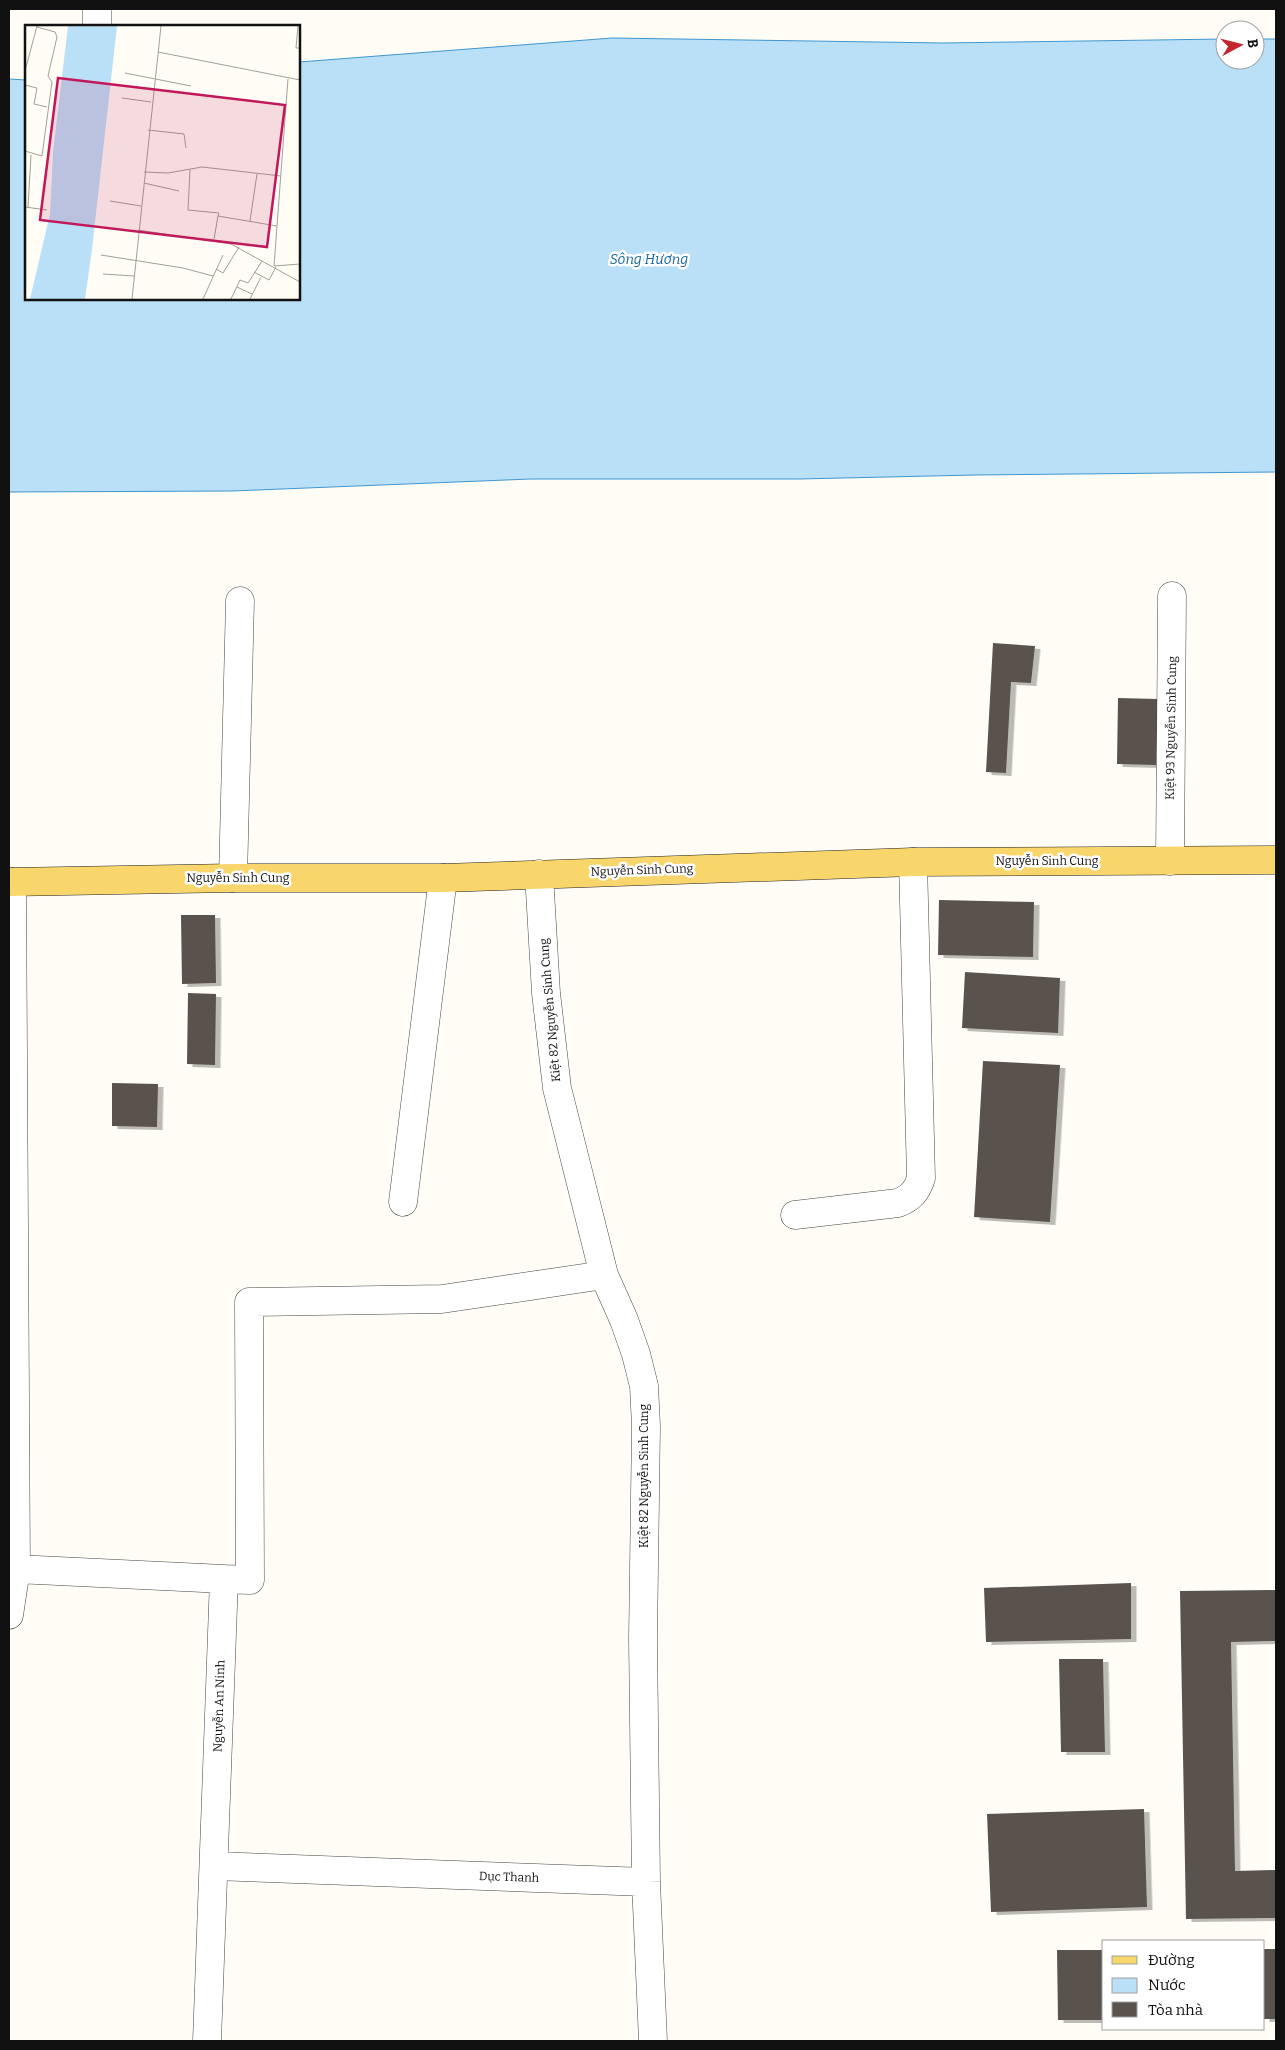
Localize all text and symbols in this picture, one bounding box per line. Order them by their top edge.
north arrow [1215,20,1265,70]
inset map [25,25,300,300]
text: B [1243,38,1261,49]
water label: Sông Hương [610,251,688,268]
street label: Kiệt 93 Nguyễn Sinh Cung [1163,656,1179,800]
street label: Nguyễn Sinh Cung [996,854,1099,868]
street label: Nguyễn Sinh Cung [590,861,694,879]
street label: Nguyễn Sinh Cung [187,871,290,885]
street label: Kiệt 82 Nguyễn Sinh Cung [537,937,563,1082]
street label: Kiệt 82 Nguyễn Sinh Cung [637,1404,651,1548]
street label: Nguyễn An Ninh [210,1659,228,1752]
street label: Dục Thanh [479,1869,540,1885]
legend [1102,1940,1265,2030]
text: Đường [1148,1951,1195,1969]
text: Nước [1148,1976,1186,1994]
text: Tòa nhà [1148,2001,1203,2019]

